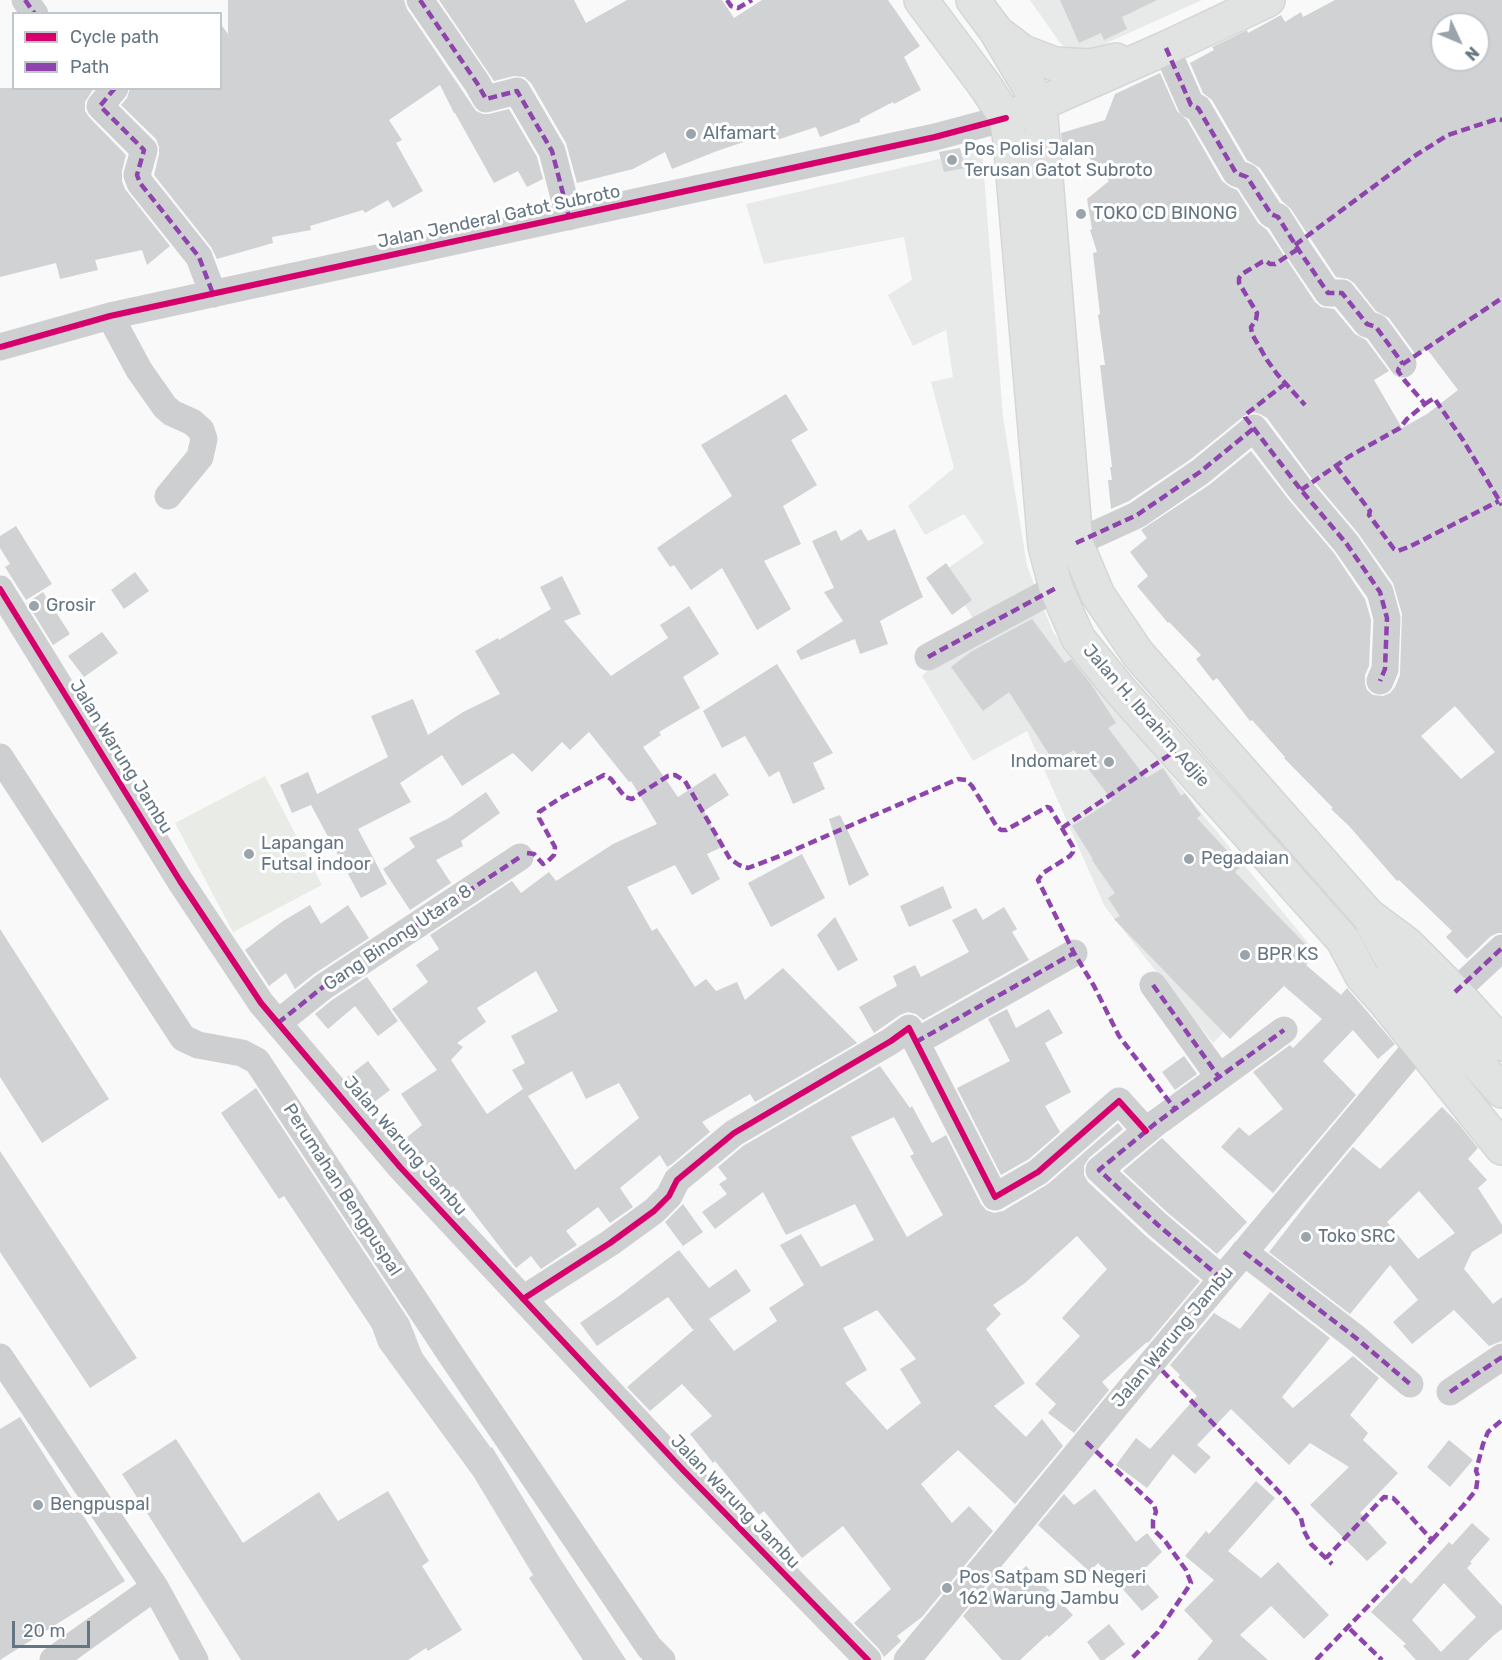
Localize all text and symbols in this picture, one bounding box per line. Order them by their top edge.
legend [12,12,222,90]
north arrow [1430,12,1490,72]
text: Cycle path [70,26,159,48]
text: N [1461,43,1483,64]
text: Path [70,56,109,78]
place label: Alfamart [703,123,776,145]
marker: Alfamart [684,127,698,141]
place label: Pos Polisi Jalan Terusan Gatot Subroto [964,139,1153,182]
marker: Pos Polisi Jalan Terusan Gatot Subroto [945,153,959,167]
street label: Jalan Jenderal Gatot Subroto [376,181,622,253]
place label: TOKO CD BINONG [1093,203,1237,225]
marker: TOKO CD BINONG [1074,207,1088,221]
place label: Grosir [46,595,96,617]
marker: Grosir [27,599,41,613]
street label: Jalan H. Ibrahim Adjie [1078,640,1214,792]
street label: Jalan Warung Jambu [65,676,177,838]
place label: Indomaret [1010,751,1097,773]
marker: Indomaret [1102,755,1116,769]
place label: Lapangan Futsal indoor [261,833,371,876]
marker: Lapangan Futsal indoor [242,847,256,861]
place label: Pegadaian [1201,848,1289,870]
marker: Pegadaian [1182,852,1196,866]
street label: Gang Binong Utara 8 [320,880,476,996]
place label: BPR KS [1257,944,1319,966]
marker: BPR KS [1238,948,1252,962]
street label: Jalan Warung Jambu [339,1072,471,1220]
street label: Perumahan Bengpuspal [278,1100,406,1280]
place label: Toko SRC [1318,1226,1396,1248]
marker: Toko SRC [1299,1230,1313,1244]
street label: Jalan Warung Jambu [1108,1262,1238,1412]
street label: Jalan Warung Jambu [666,1431,804,1573]
place label: Bengpuspal [50,1494,150,1516]
marker: Bengpuspal [31,1498,45,1512]
place label: Pos Satpam SD Negeri 162 Warung Jambu [959,1567,1146,1610]
marker: Pos Satpam SD Negeri 162 Warung Jambu [940,1581,954,1595]
scale bar [15,1609,93,1647]
text: 20 m [23,1620,65,1642]

